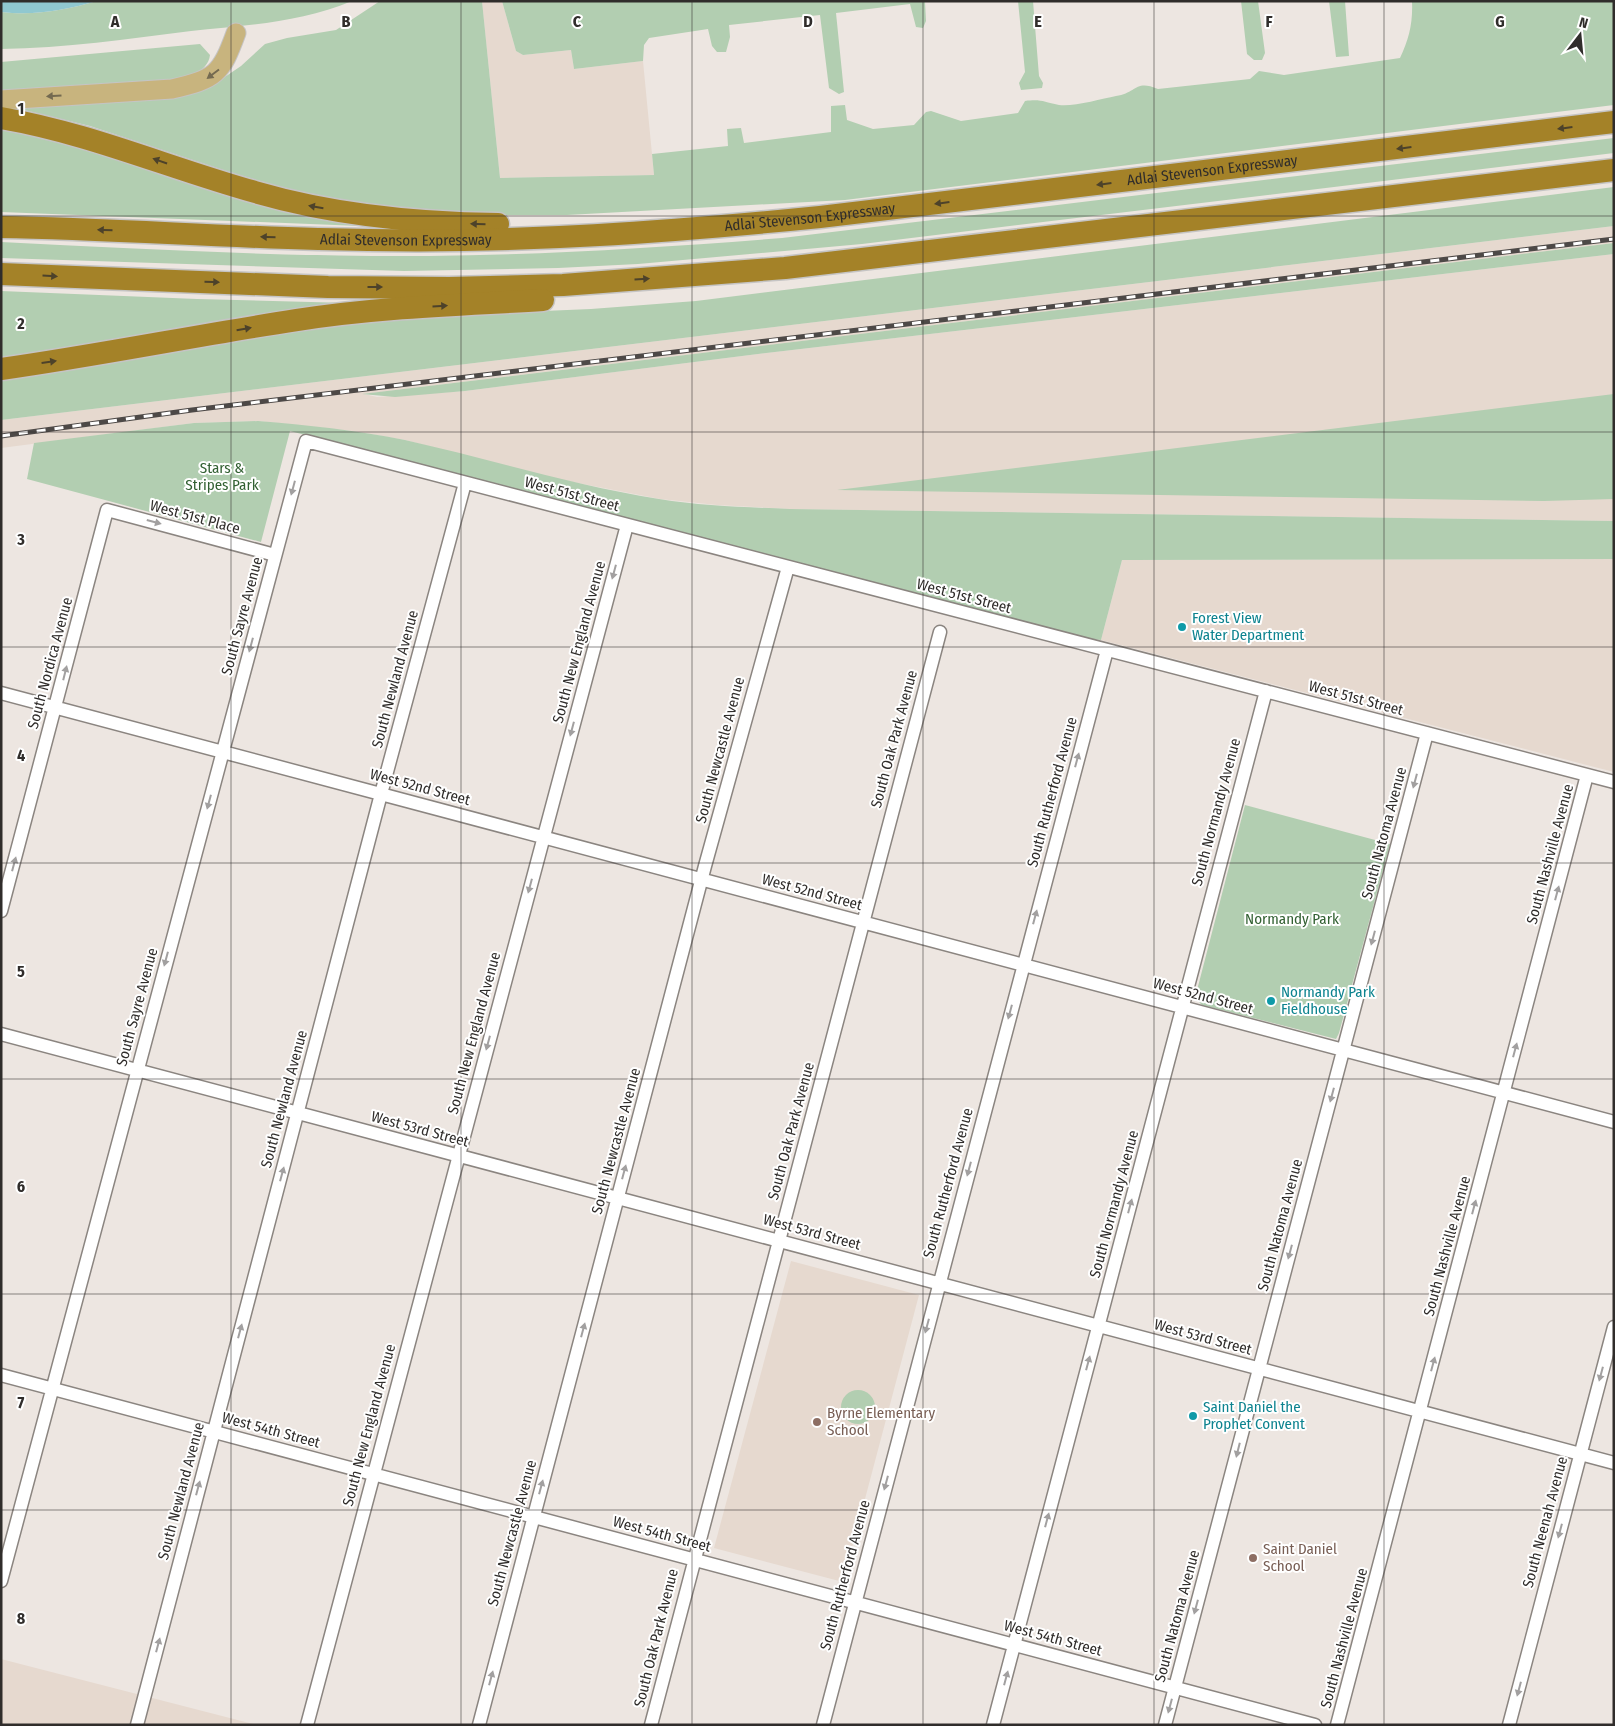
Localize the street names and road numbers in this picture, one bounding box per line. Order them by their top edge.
street label: Adlai Stevenson Expressway [1126,151,1299,189]
street label: Adlai Stevenson Expressway [724,199,897,235]
street label: Adlai Stevenson Expressway [320,230,492,249]
street label: West 51st Street [523,473,621,515]
street label: West 51st Place [148,496,242,538]
street label: South Sayre Avenue [218,555,266,677]
street label: South New England Avenue [549,559,609,725]
street label: West 51st Street [915,575,1013,617]
street label: South Nordica Avenue [24,595,76,731]
street label: South Newland Avenue [368,608,422,750]
street label: South Oak Park Avenue [867,668,921,810]
street label: South Newcastle Avenue [692,675,748,825]
street label: West 51st Street [1307,677,1405,719]
street label: South Rutherford Avenue [1023,715,1081,869]
street label: South Normandy Avenue [1188,736,1244,888]
street label: West 52nd Street [368,765,472,809]
street label: South Natoma Avenue [1358,765,1410,901]
street label: South Nashville Avenue [1523,782,1577,926]
street label: West 52nd Street [760,870,864,914]
street label: South Sayre Avenue [113,946,161,1068]
street label: South New England Avenue [444,950,504,1116]
street label: West 52nd Street [1151,974,1255,1018]
street label: South Newland Avenue [257,1028,311,1170]
street label: South Oak Park Avenue [764,1060,818,1202]
street label: South Newcastle Avenue [588,1066,644,1216]
street label: South Rutherford Avenue [919,1106,977,1260]
street label: West 53rd Street [369,1107,471,1151]
street label: South Normandy Avenue [1086,1128,1142,1280]
street label: South Natoma Avenue [1254,1157,1306,1293]
street label: South Nashville Avenue [1420,1174,1474,1318]
street label: West 53rd Street [761,1210,863,1254]
street label: West 53rd Street [1152,1315,1254,1359]
street label: South New England Avenue [339,1342,399,1508]
street label: West 54th Street [220,1408,322,1452]
street label: South Newland Avenue [154,1420,208,1562]
street label: South Neenah Avenue [1519,1454,1571,1590]
street label: South Newcastle Avenue [484,1458,540,1608]
street label: South Rutherford Avenue [816,1498,874,1652]
street label: West 54th Street [611,1512,713,1556]
street label: South Natoma Avenue [1151,1548,1203,1684]
street label: South Nashville Avenue [1317,1566,1371,1710]
street label: South Oak Park Avenue [630,1567,682,1709]
street label: West 54th Street [1002,1616,1104,1660]

